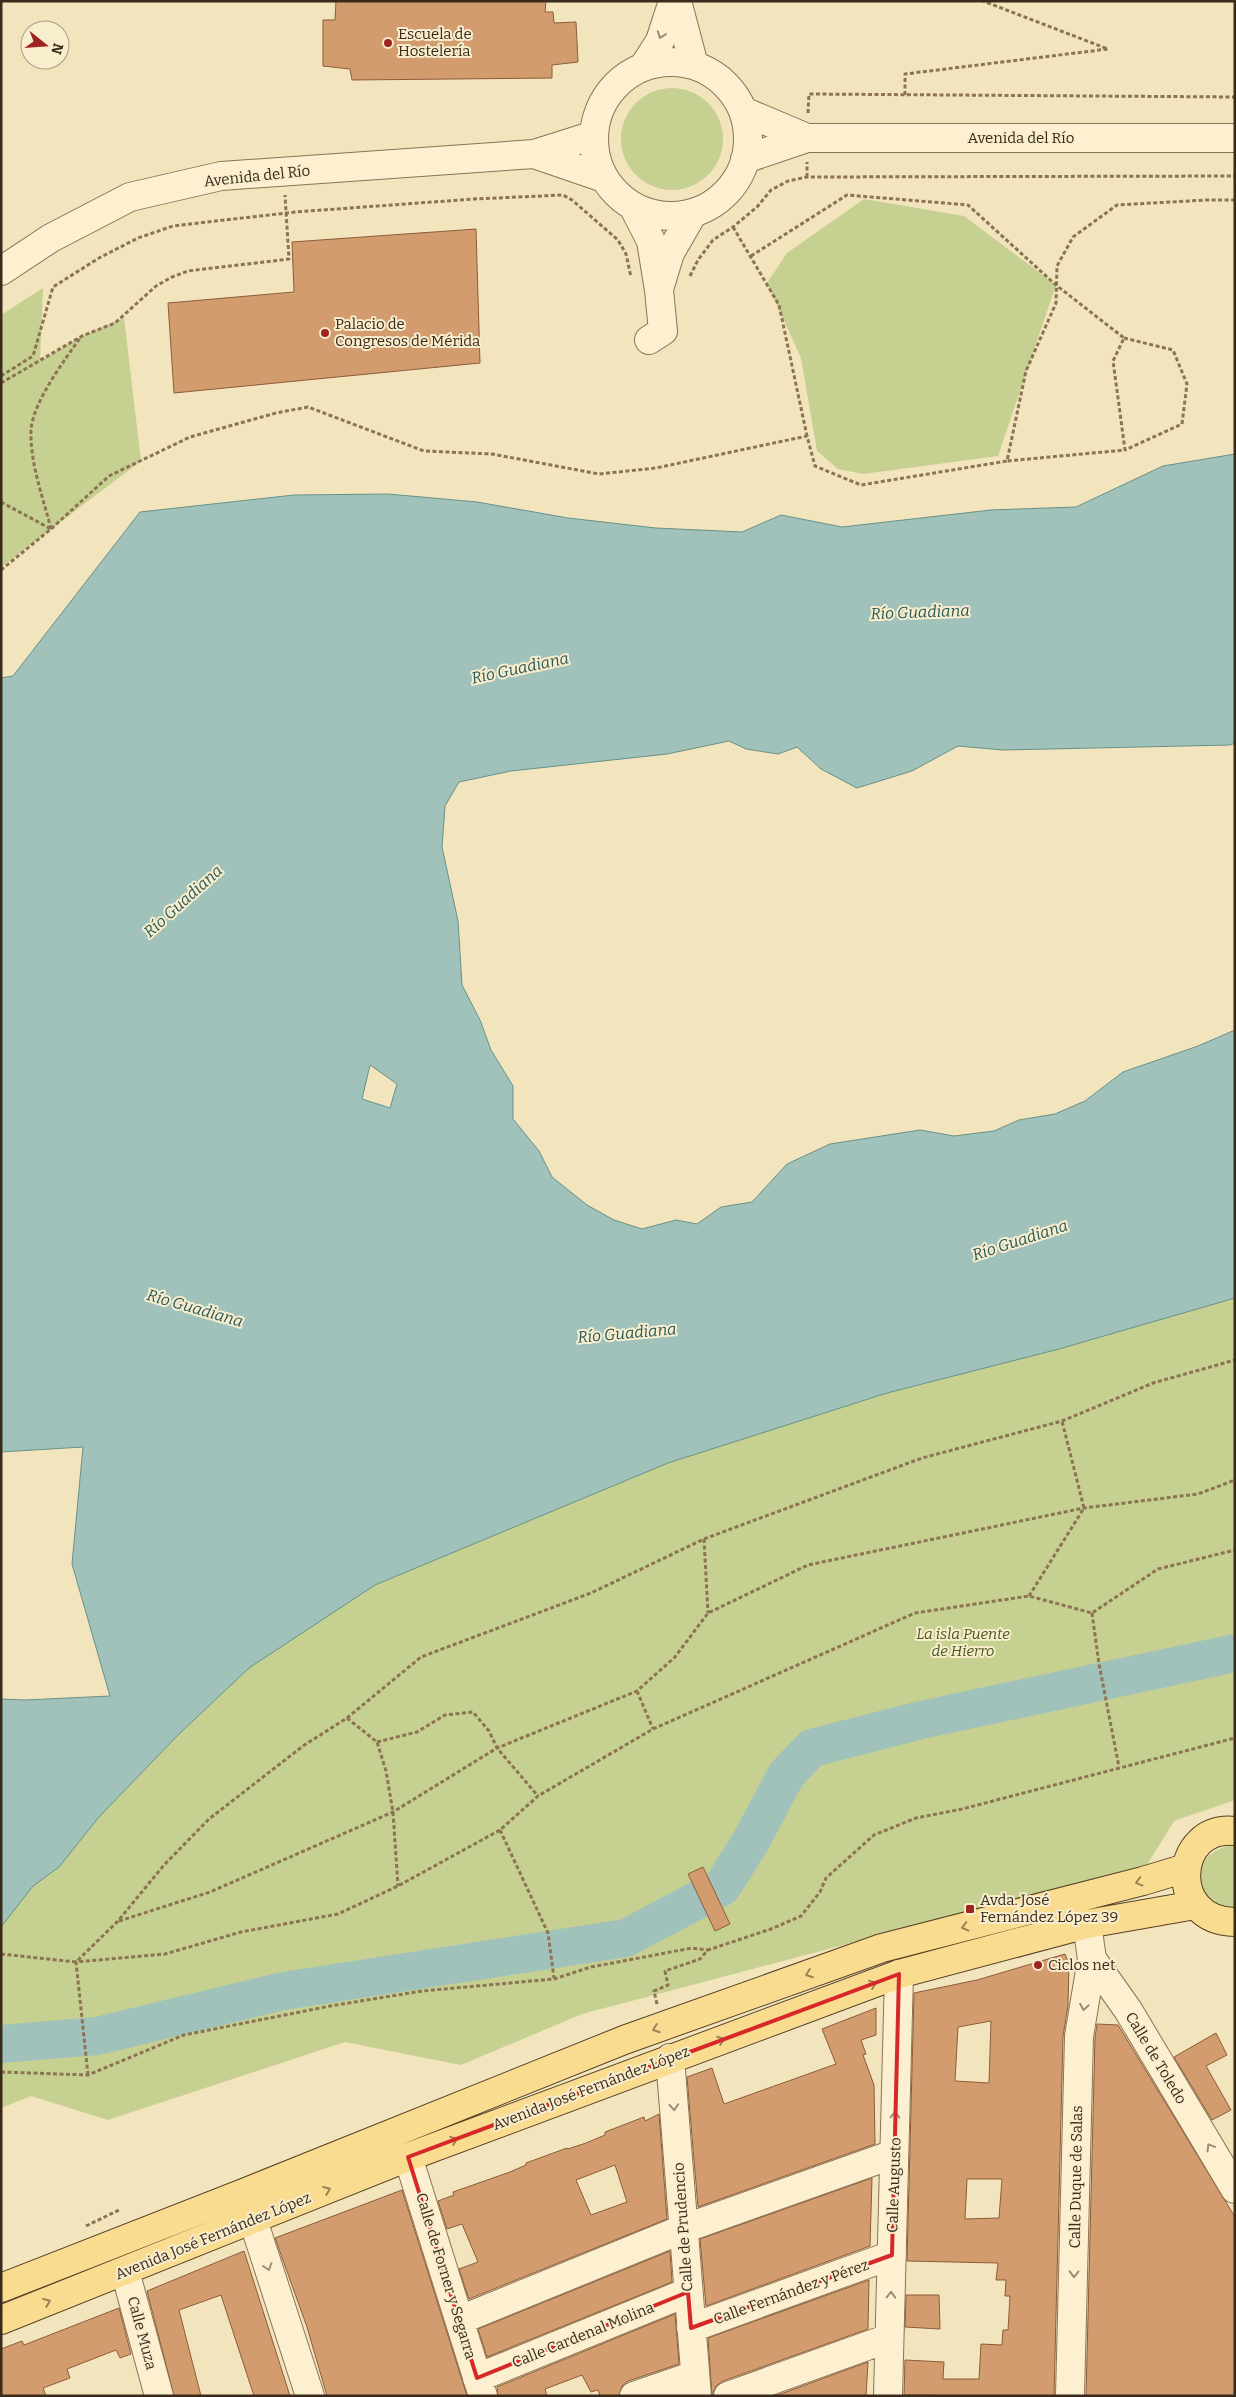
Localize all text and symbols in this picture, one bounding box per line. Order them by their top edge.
north arrow [20,20,70,70]
place label: Escuela de Hostelería [398,25,472,60]
one-way arrow [657,30,667,39]
marker: Escuela de Hostelería [382,37,394,49]
text: N [47,41,67,56]
street label: Avenida del Río [968,129,1074,147]
street label: Avenida del Río [203,161,311,191]
place label: Palacio de Congresos de Mérida [335,315,480,350]
marker: Palacio de Congresos de Mérida [319,327,331,339]
water label: Río Guadiana [870,601,970,623]
water label: Río Guadiana [470,648,570,688]
water label: Río Guadiana [140,861,226,941]
water label: Río Guadiana [970,1216,1070,1264]
water label: Río Guadiana [145,1285,245,1331]
water label: Río Guadiana [577,1319,677,1347]
park label: La isla Puente de Hierro [916,1625,1010,1660]
one-way arrow [1135,1876,1143,1887]
place label: Avda. José Fernández López 39 [980,1891,1118,1926]
marker: Avda. José Fernández López 39 [964,1903,976,1915]
one-way arrow [960,1921,969,1932]
place label: Ciclos net [1048,1956,1116,1974]
marker: Ciclos net [1032,1959,1044,1971]
one-way arrow [806,1968,814,1978]
one-way arrow [868,1980,877,1990]
one-way arrow [1079,2002,1089,2011]
street label: Calle de Toledo [1121,2009,1191,2107]
one-way arrow [653,2023,661,2033]
one-way arrow [716,2036,724,2046]
street label: Avenida José Fernández López [490,2042,692,2134]
one-way arrow [668,2103,679,2111]
street label: Calle Duque de Salas [1066,2105,1086,2249]
one-way arrow [890,2110,901,2118]
one-way arrow [449,2136,458,2146]
street label: Calle Augusto [883,2137,905,2233]
one-way arrow [1206,2144,1216,2153]
street label: Calle de Prudencio [670,2162,696,2292]
one-way arrow [323,2185,331,2195]
street label: Avenida José Fernández López [113,2188,313,2284]
street label: Calle de Forner y Segarra [412,2191,480,2361]
street label: Calle Fernández y Pérez [711,2256,871,2328]
one-way arrow [262,2262,272,2270]
one-way arrow [1068,2270,1079,2278]
one-way arrow [885,2290,896,2298]
street label: Calle Muza [124,2294,160,2372]
one-way arrow [42,2298,50,2308]
street label: Calle Cardenal Molina [509,2298,657,2372]

